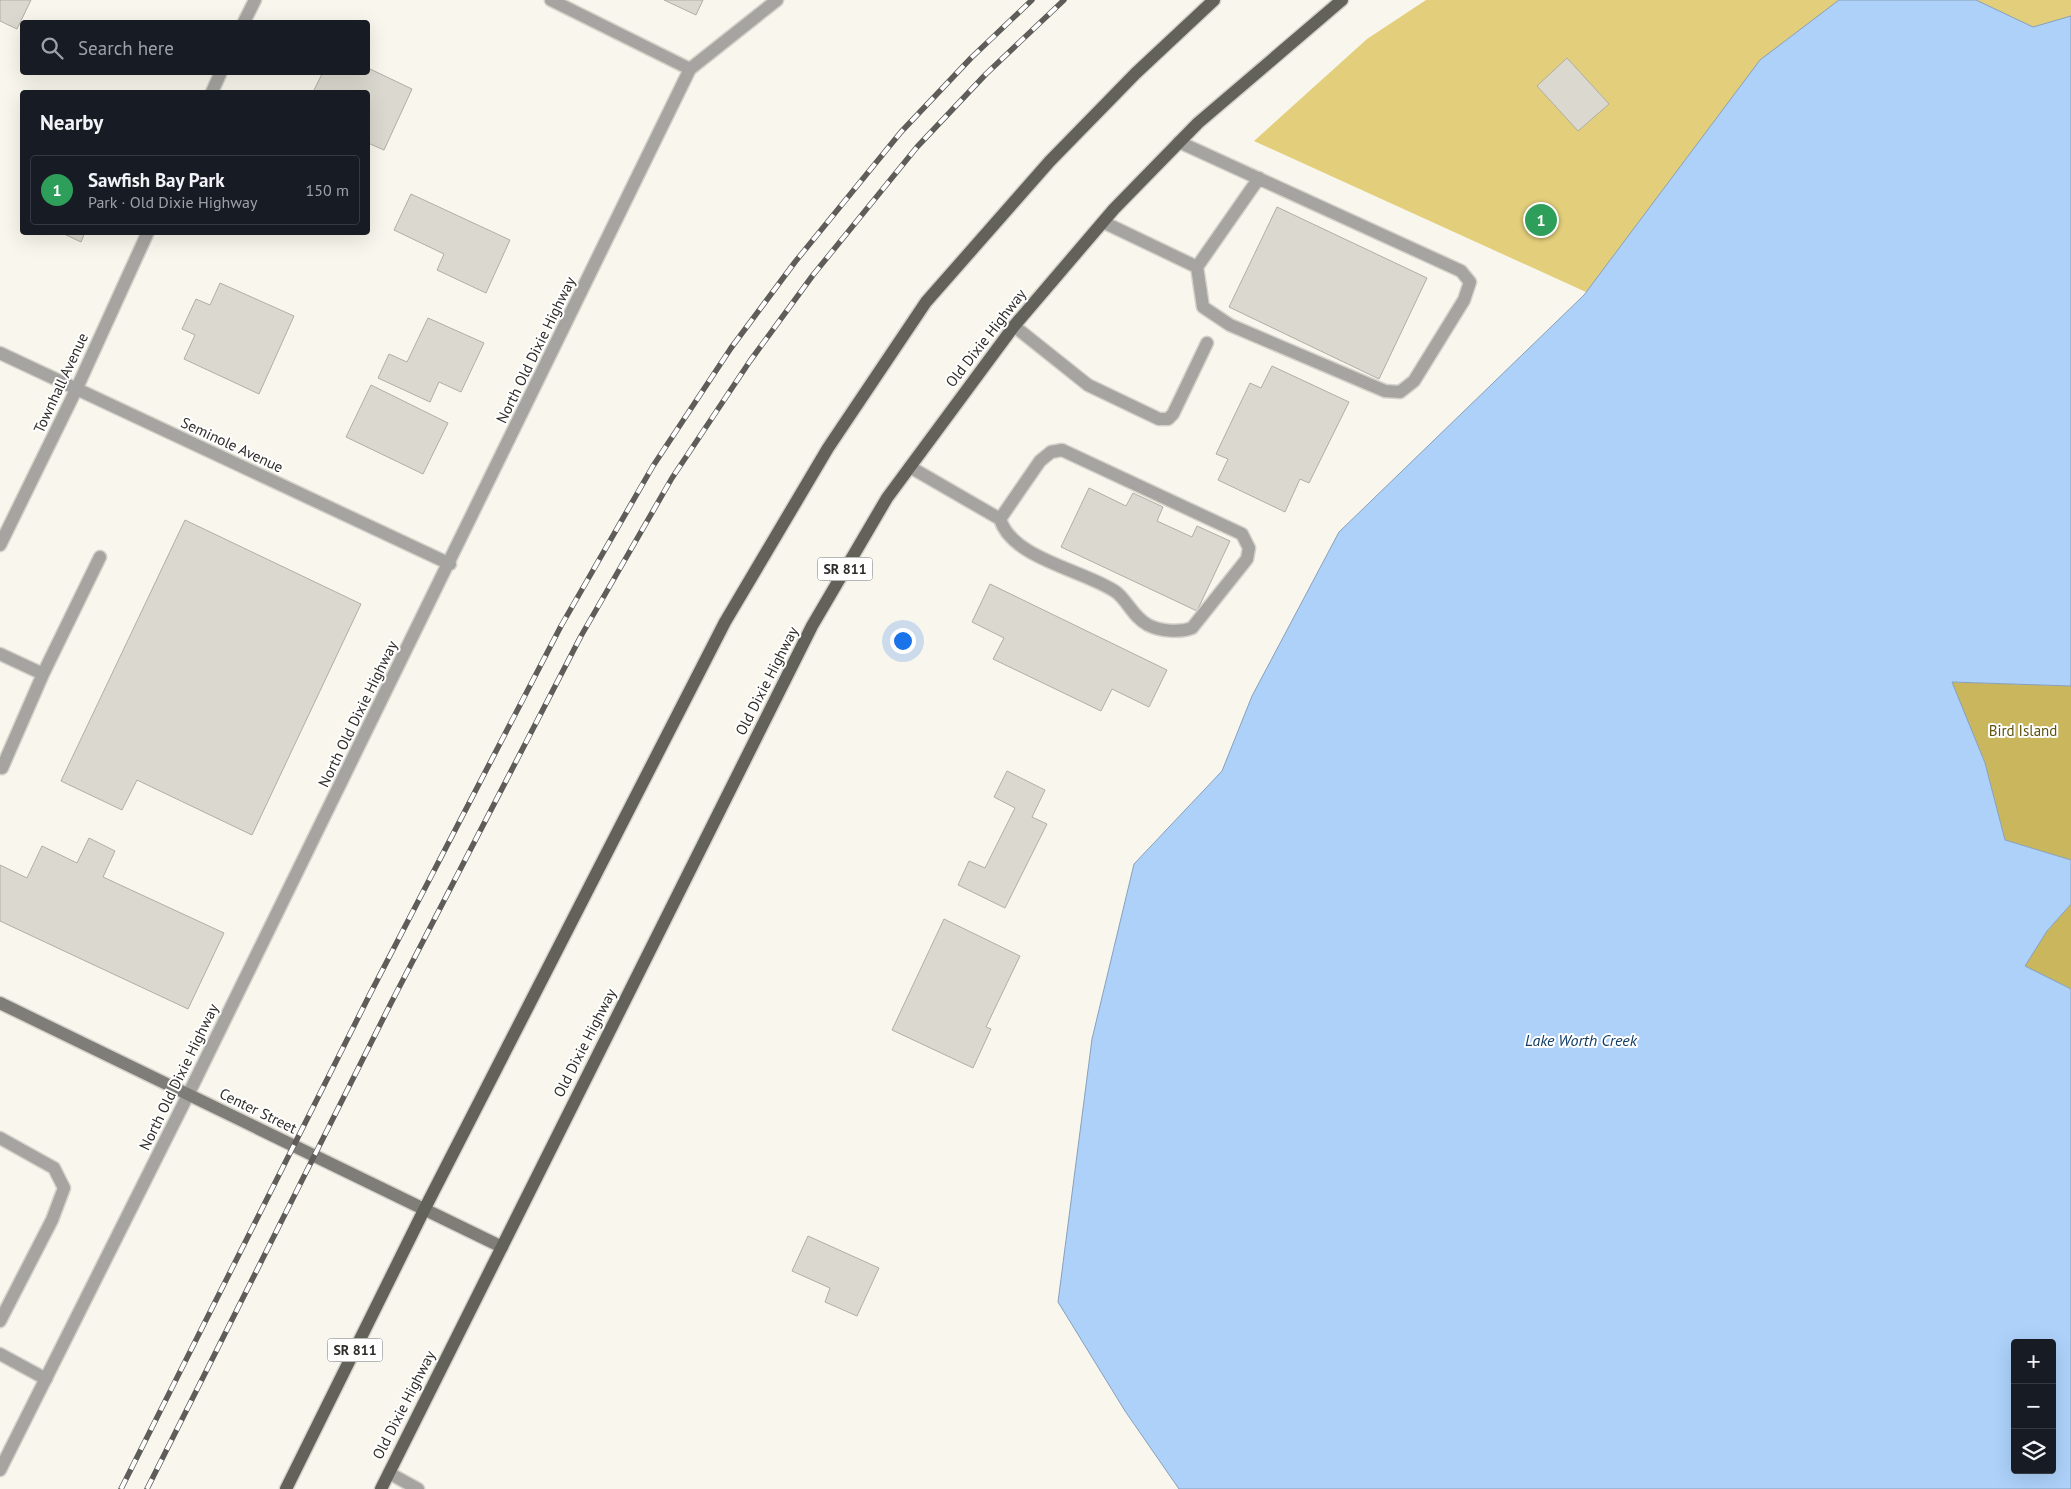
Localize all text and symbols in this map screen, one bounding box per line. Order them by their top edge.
search box [20,20,370,75]
icon: search [38,34,66,62]
text: Search here [78,36,174,60]
text: Nearby [40,109,103,136]
text: Sawfish Bay Park [88,168,224,192]
text: 1 [52,180,62,200]
text: 150 m [306,180,349,200]
text: Park · Old Dixie Highway [88,192,257,212]
pin: 1 [1525,201,1557,239]
street label: North Old Dixie Highway [492,273,579,426]
street label: Old Dixie Highway [941,285,1030,391]
street label: Townhall Avenue [29,330,92,436]
street label: Seminole Avenue [178,413,286,476]
road number: SR 811 [818,558,872,580]
street label: Old Dixie Highway [731,623,802,738]
your location [890,628,916,654]
street label: North Old Dixie Highway [314,637,401,790]
park label: Bird Island [1989,721,2057,740]
street label: Old Dixie Highway [549,985,620,1100]
street label: North Old Dixie Highway [135,1000,222,1153]
water label: Lake Worth Creek [1525,1030,1638,1050]
street label: Center Street [216,1084,300,1137]
road number: SR 811 [328,1338,382,1362]
map controls [2011,1339,2056,1474]
button: + [2011,1339,2056,1384]
street label: Old Dixie Highway [368,1347,439,1462]
button: − [2011,1384,2056,1429]
button: layers [2011,1429,2056,1474]

